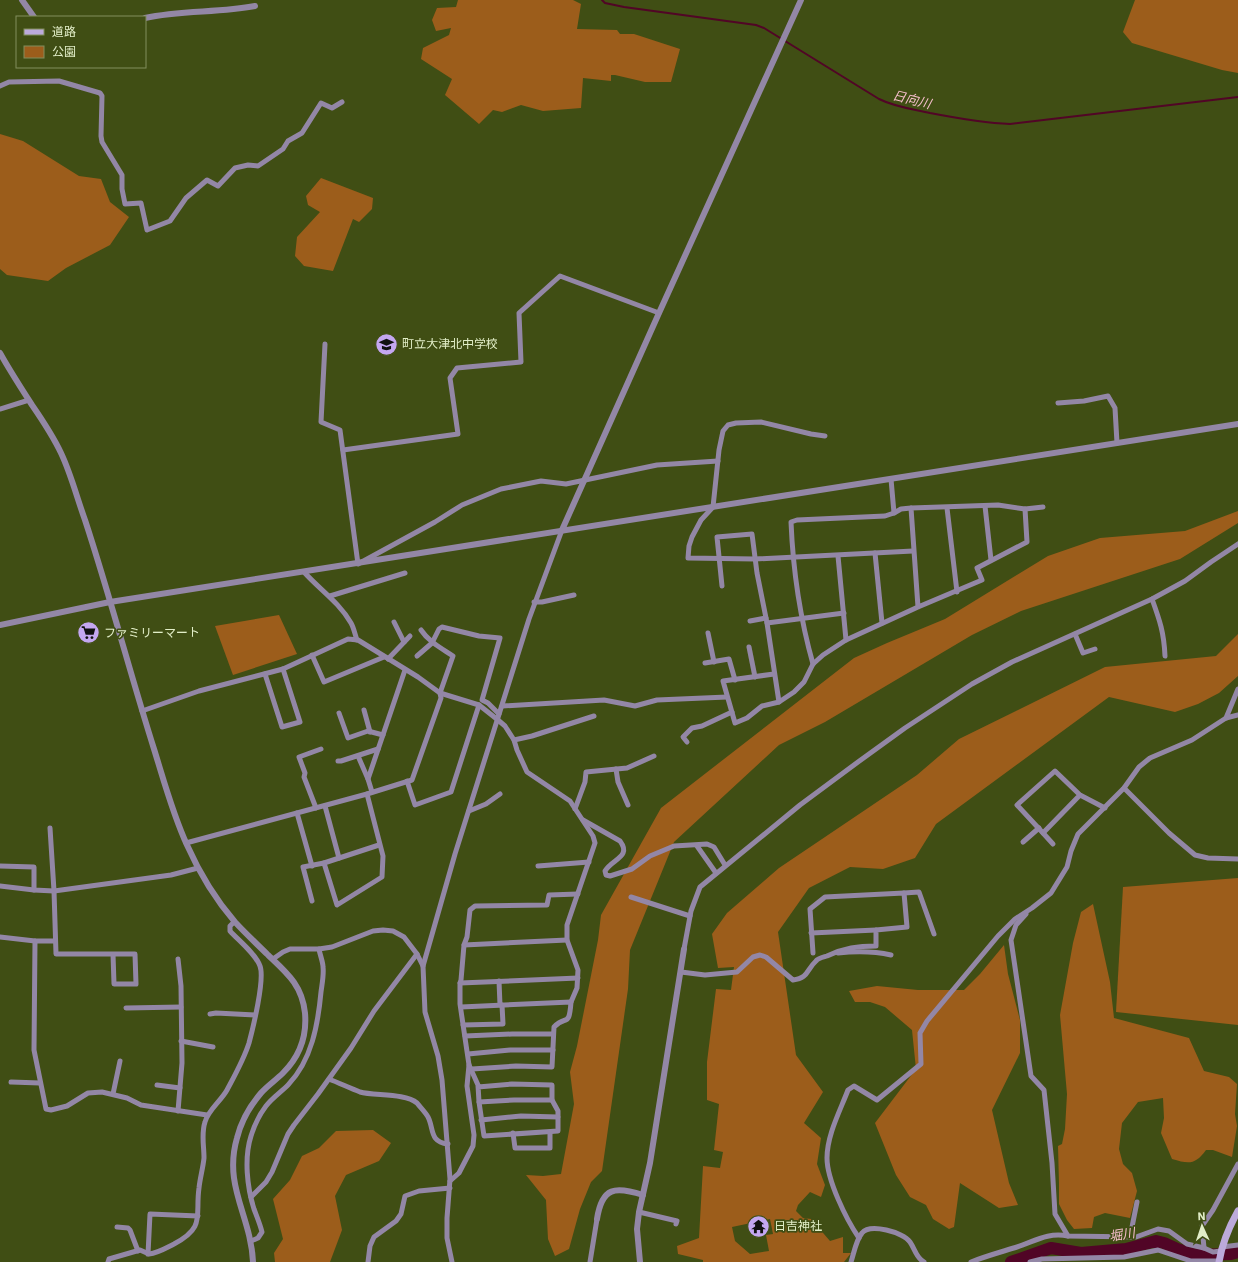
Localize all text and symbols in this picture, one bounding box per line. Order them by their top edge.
legend [16,16,146,68]
text: 道路 [52,24,76,39]
text: 公園 [52,44,76,59]
water label: 日向川 [891,87,935,113]
school or university icon: 町立大津北中学校 [374,331,400,357]
place label: 町立大津北中学校 [402,336,498,351]
supermarket icon: ファミリーマート [76,620,102,646]
place label: ファミリーマート [104,625,200,640]
north arrow [1182,1206,1222,1246]
text: N [1197,1209,1206,1223]
temple icon: 日吉神社 [745,1213,771,1239]
place label: 日吉神社 [774,1218,822,1233]
water label: 堀川 [1108,1224,1138,1245]

